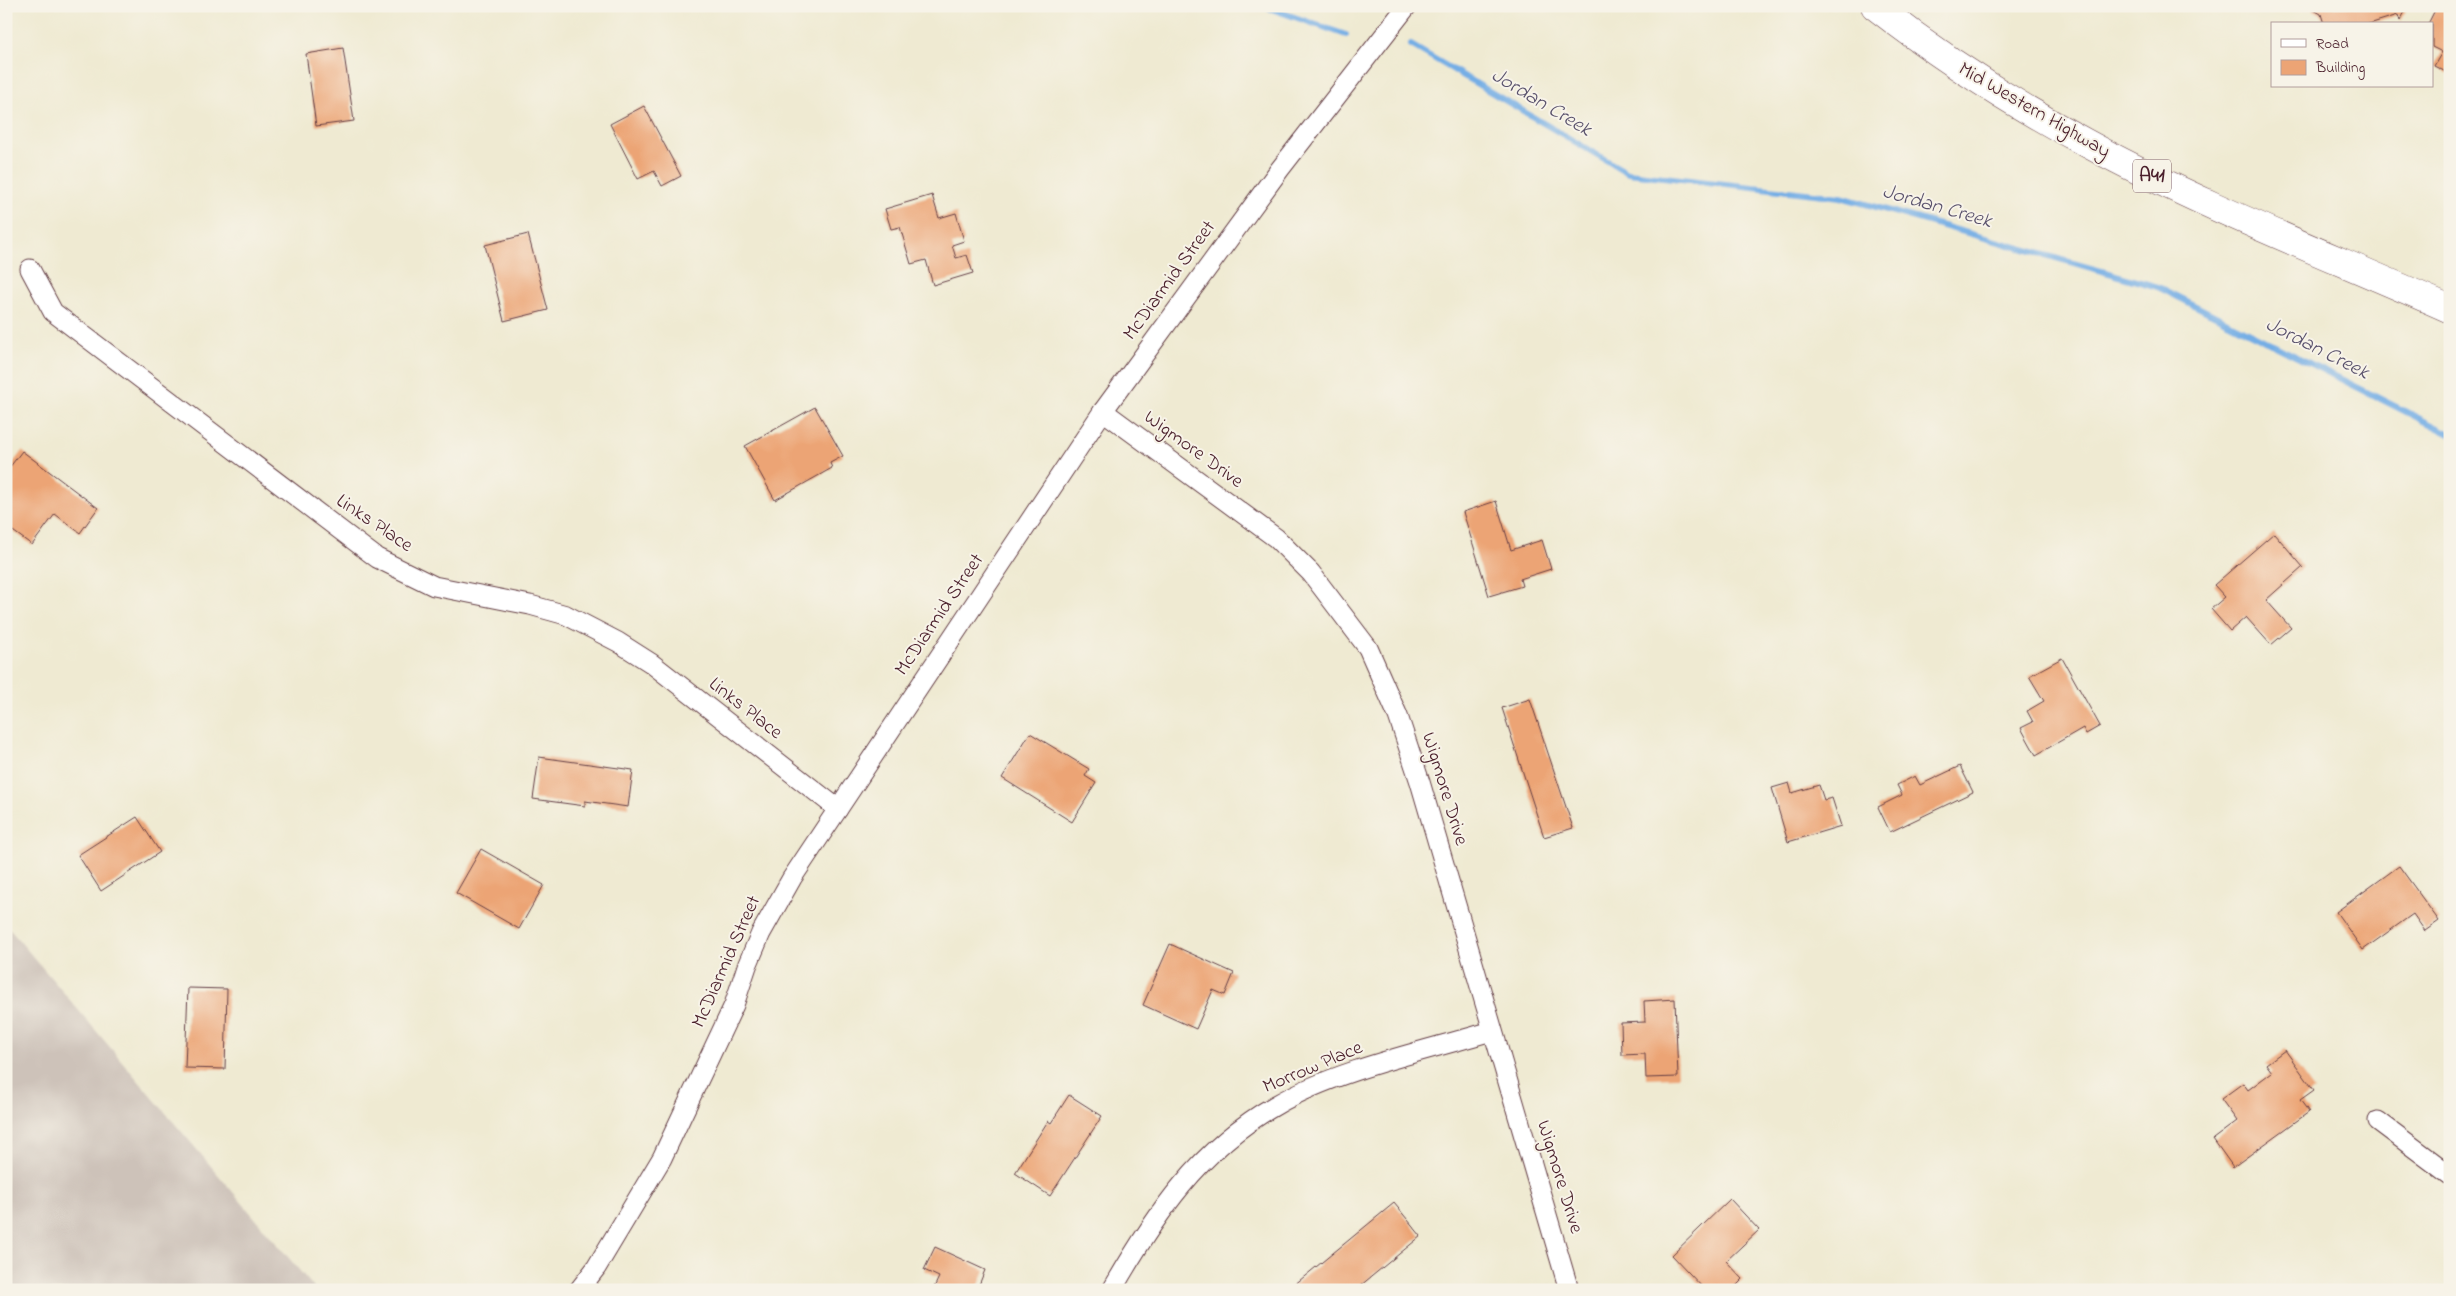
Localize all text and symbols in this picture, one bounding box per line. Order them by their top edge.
legend [2271,22,2434,88]
text: Road [2316,33,2349,55]
street label: Mid Western Highway [1952,56,2115,167]
text: Building [2315,57,2365,80]
water label: Jordan Creek [1485,61,1598,145]
road number: A41 [2133,160,2171,192]
water label: Jordan Creek [1879,177,1996,237]
street label: McDiarmid Street [1117,215,1224,347]
water label: Jordan Creek [2260,310,2375,388]
street label: Wigmore Drive [1137,404,1249,497]
street label: Links Place [330,488,418,560]
street label: McDiarmid Street [888,548,992,682]
street label: Links Place [702,671,788,747]
street label: Wigmore Drive [1412,729,1475,849]
street label: McDiarmid Street [685,891,769,1033]
street label: Morrow Place [1259,1034,1367,1102]
street label: Wigmore Drive [1527,1117,1590,1237]

